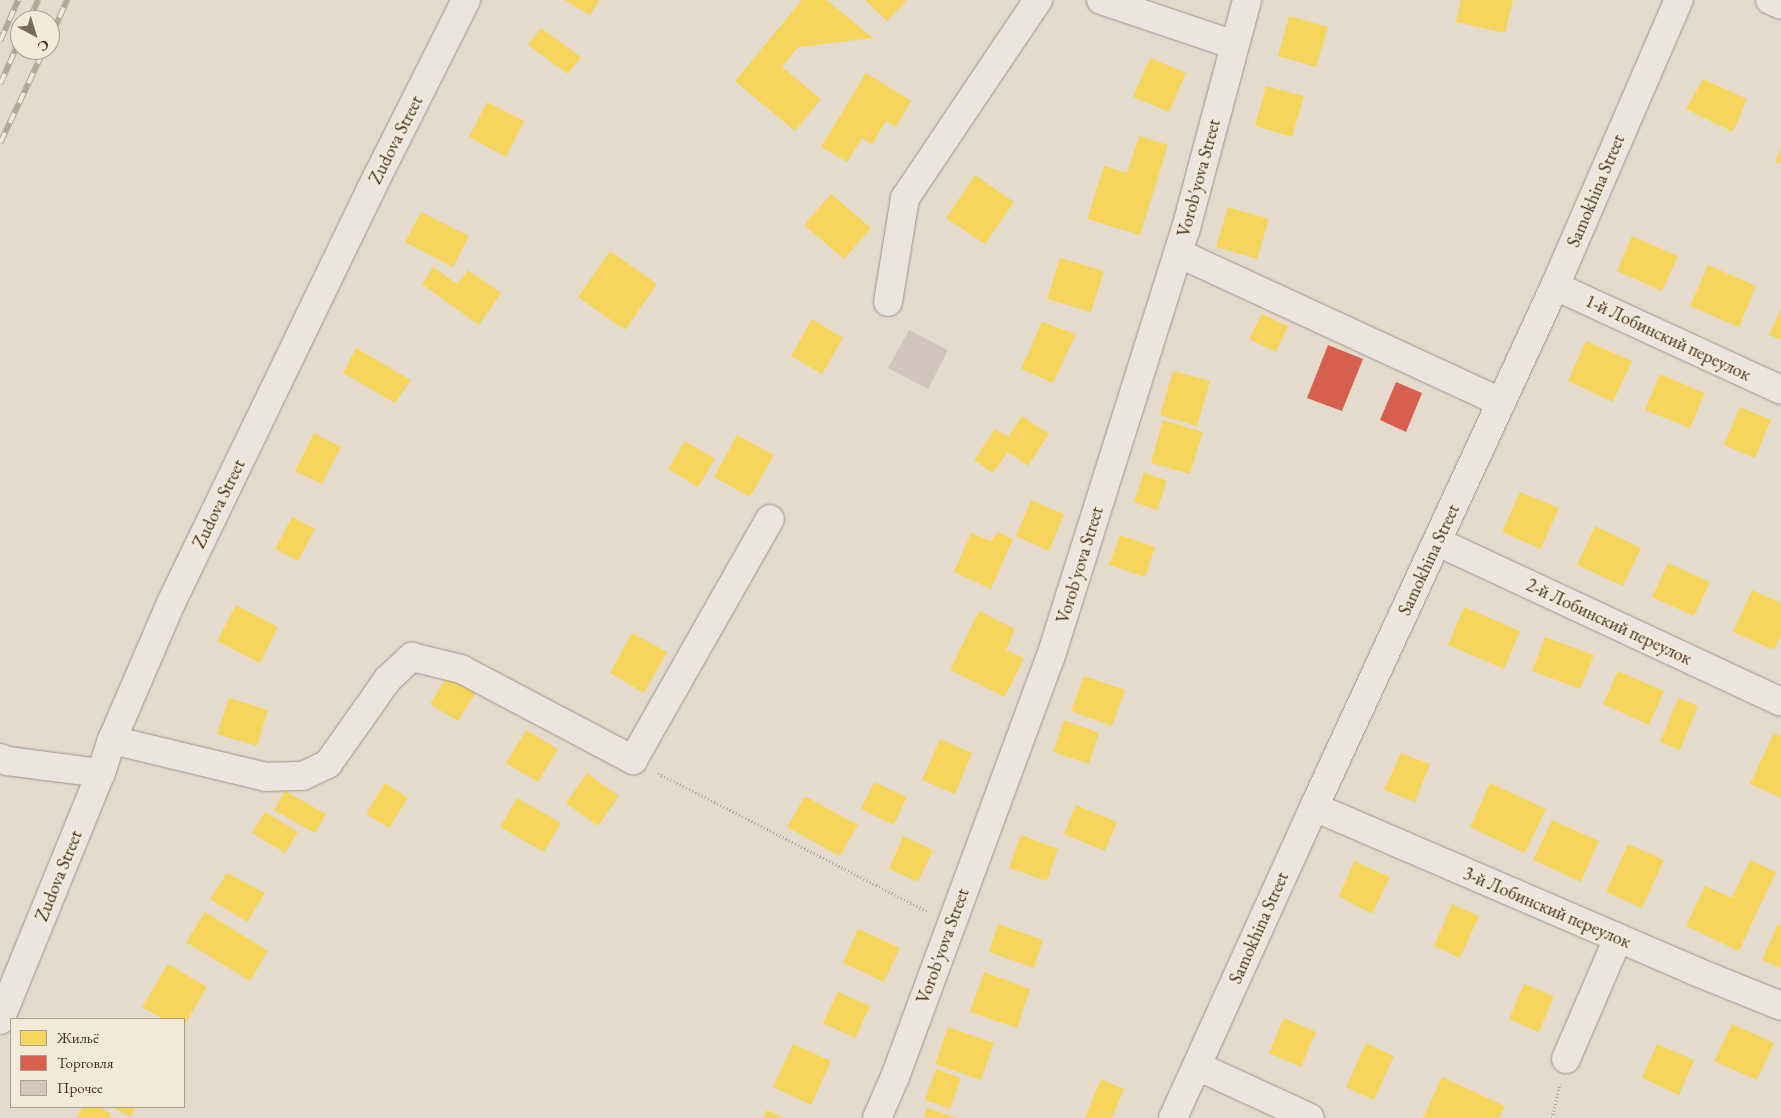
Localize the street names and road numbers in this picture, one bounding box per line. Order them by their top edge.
street label: Zudova Street [365,92,427,188]
street label: Vorob'yova Street [1173,117,1225,239]
street label: Samokhina Street [1563,131,1629,251]
street label: 1-й Лобинский переулок [1582,290,1754,386]
street label: Zudova Street [188,456,250,552]
street label: Samokhina Street [1394,501,1464,619]
street label: Vorob'yova Street [1052,504,1108,626]
street label: 2-й Лобинский переулок [1523,574,1695,670]
street label: Zudova Street [31,827,87,925]
street label: 3-й Лобинский переулок [1460,863,1634,953]
street label: Samokhina Street [1225,869,1293,987]
street label: Vorob'yova Street [912,885,974,1007]

